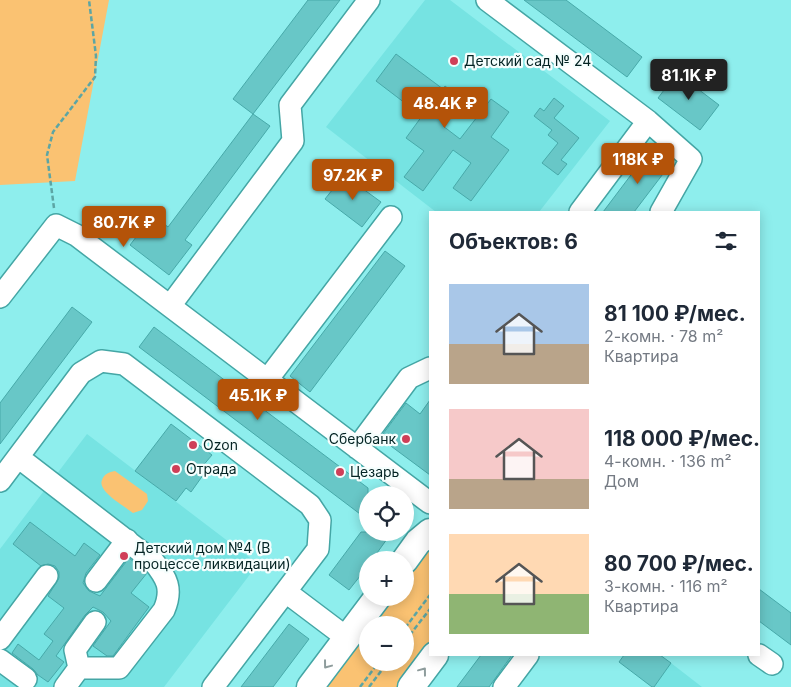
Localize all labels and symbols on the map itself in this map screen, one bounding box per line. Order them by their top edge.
place label: Детский сад № 24 [464,52,591,69]
marker: Детский сад № 24 [448,55,460,67]
pin: 81.1K ₽ [643,58,735,101]
pin: 48.4K ₽ [399,86,491,129]
pin: 118K ₽ [597,142,679,185]
pin: 97.2K ₽ [307,158,399,201]
pin: 80.7K ₽ [78,206,170,248]
pin: 45.1K ₽ [212,378,304,421]
place label: Сбербанк [329,430,396,447]
marker: Сбербанк [400,433,412,445]
place label: Ozon [203,436,238,453]
marker: Ozon [187,439,199,451]
place label: Отрада [186,460,237,477]
marker: Отрада [170,463,182,475]
place label: Цезарь [350,463,400,480]
marker: Цезарь [334,466,346,478]
place label: Детский дом №4 (В процессе ликвидации) [134,539,291,572]
marker: Детский дом №4 (В процессе ликвидации) [118,550,130,562]
one-way arrow [324,659,333,668]
one-way arrow [417,667,426,677]

